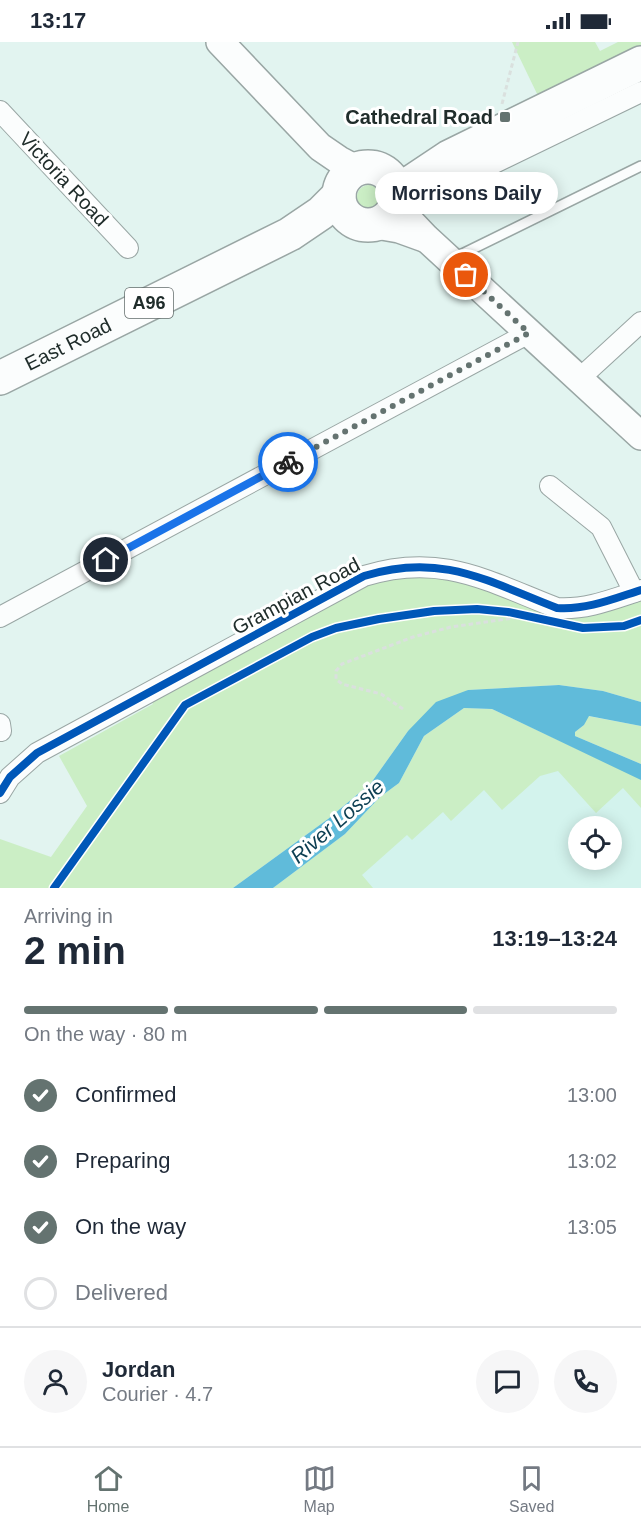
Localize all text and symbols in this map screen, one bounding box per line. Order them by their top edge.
text: 13:17 [30,8,86,33]
place label: Cathedral Road [345,106,493,128]
marker: Cathedral Road [498,110,512,124]
street label: Victoria Road [15,128,113,230]
callout: Morrisons Daily [374,173,558,215]
text: Morrisons Daily [391,182,542,204]
pin [440,249,491,300]
icon: bag [449,258,482,291]
road number: A96 [125,288,173,318]
street label: East Road [21,314,115,375]
courier [258,432,318,492]
icon: bike [272,446,305,479]
pin [80,534,131,585]
icon: home [89,543,122,576]
street label: Grampian Road [229,553,363,639]
water label: River Lossie [286,774,388,868]
map controls [568,816,622,870]
button: locate [568,816,622,870]
text: Arriving in [24,905,113,927]
text: 13:19–13:24 [492,926,617,951]
text: 2 min [24,929,126,972]
text: On the way · 80 m [24,1023,187,1045]
icon: check [24,1079,57,1112]
text: Confirmed [75,1082,176,1107]
text: 13:00 [567,1084,617,1106]
icon: check [24,1145,57,1178]
text: Preparing [75,1148,170,1173]
text: 13:02 [567,1150,617,1172]
icon: check [24,1211,57,1244]
text: On the way [75,1214,186,1239]
text: 13:05 [567,1216,617,1238]
text: Delivered [75,1280,168,1305]
button: person [24,1350,87,1413]
button: chat [476,1350,539,1413]
button: phone [554,1350,617,1413]
text: Jordan [102,1357,175,1382]
text: Courier · 4.7 [102,1383,213,1405]
tab: Home [87,1462,129,1516]
tab: Map [303,1462,336,1516]
tab: Saved [509,1462,554,1516]

